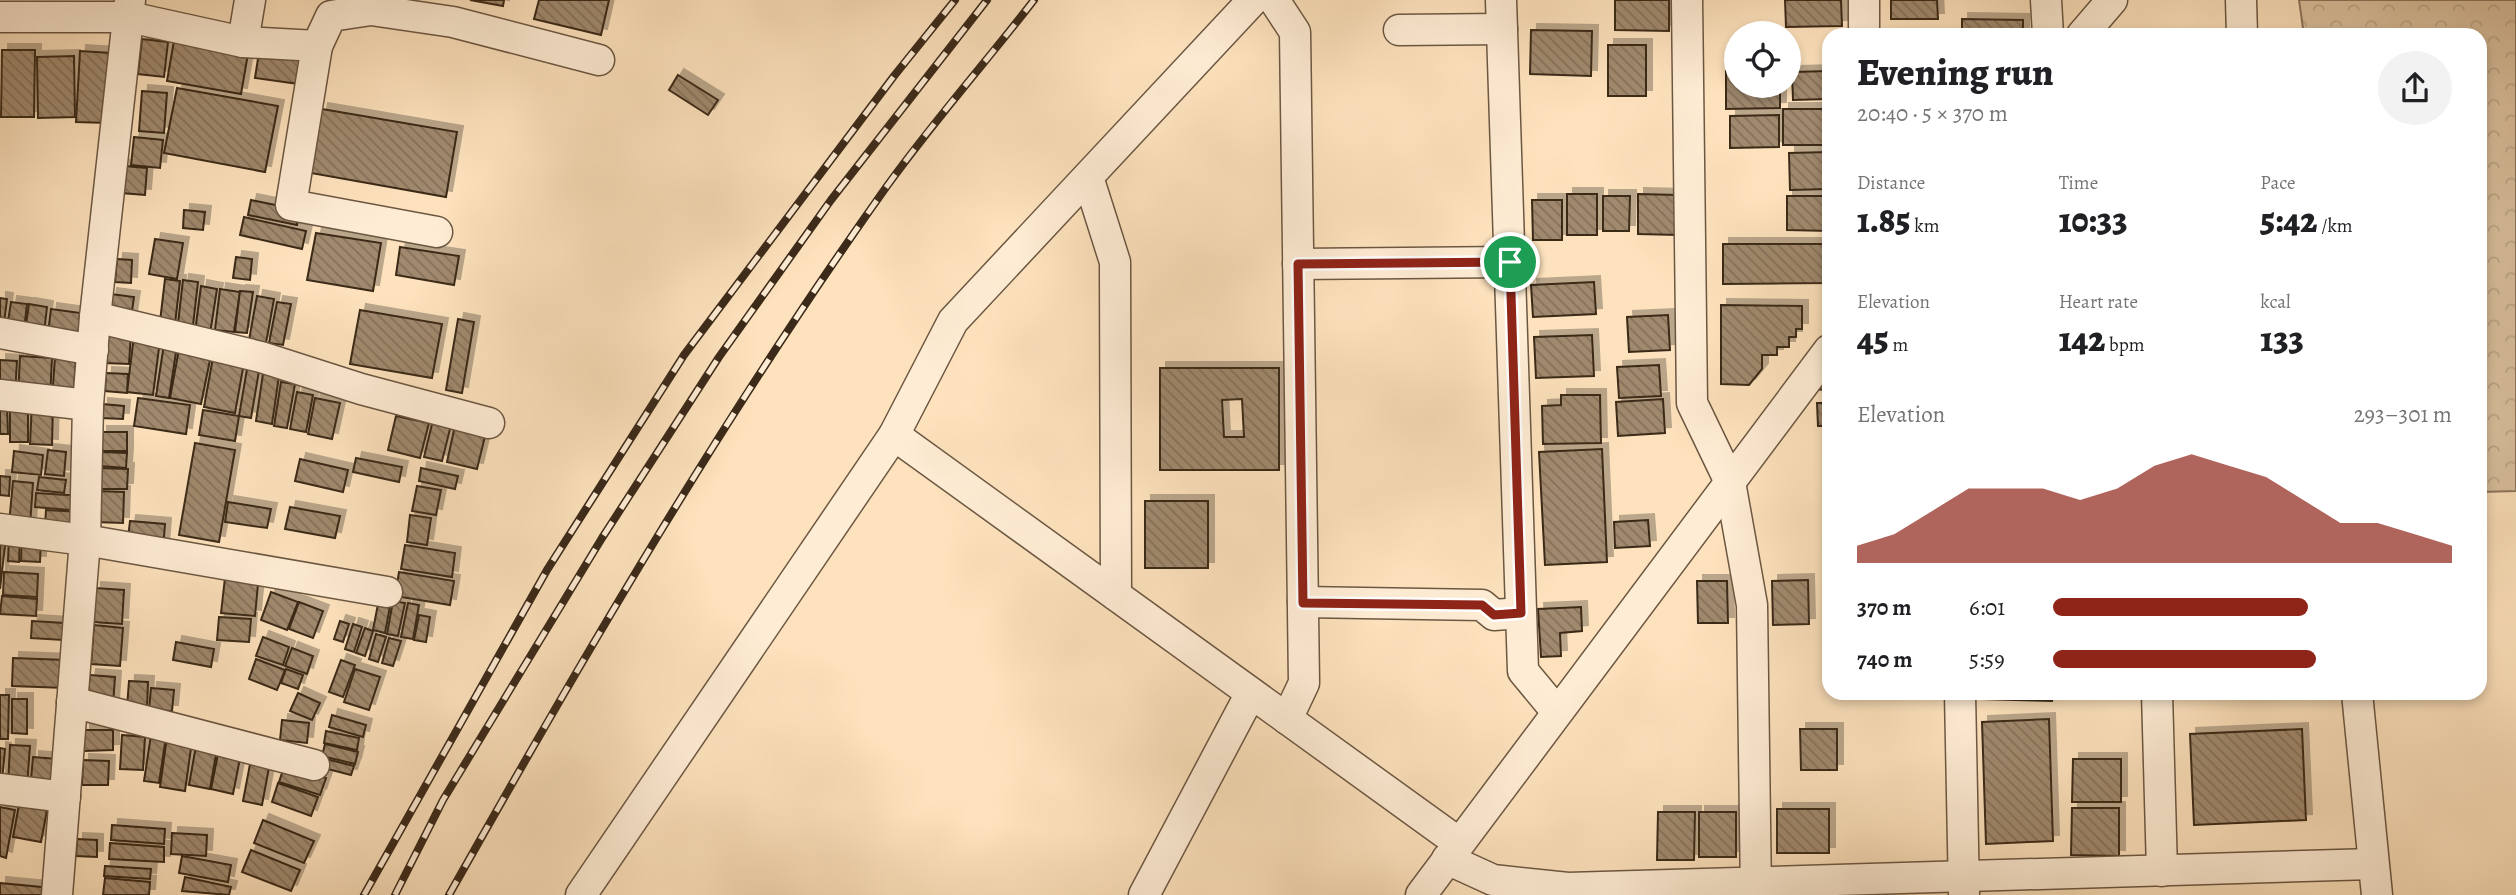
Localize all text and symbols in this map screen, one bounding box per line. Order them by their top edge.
map controls [1724,21,1801,98]
button: locate [1724,21,1801,98]
text: Evening run [1857,46,2054,98]
button: share [2378,51,2452,125]
text: 20:40 · 5 × 370 m [1857,98,2008,129]
text: Distance [1857,170,1925,196]
text: Time [2059,170,2098,196]
text: Pace [2260,170,2296,196]
text: 1.85 [1857,196,1910,244]
text: 10:33 [2059,196,2128,244]
text: 5:42 [2260,196,2317,244]
text: km [1910,213,1939,239]
text: /km [2317,213,2353,239]
pin [1480,232,1540,292]
icon: arrive [1491,243,1529,281]
text: Elevation [1857,289,1930,315]
text: Heart rate [2059,289,2138,315]
text: kcal [2260,289,2291,315]
text: 45 [1857,315,1889,363]
text: 142 [2059,315,2105,363]
text: 133 [2260,315,2304,363]
text: m [1889,332,1908,358]
text: bpm [2105,332,2145,358]
text: Elevation [1857,399,1945,430]
text: 293–301 m [2354,399,2452,430]
text: 370 m [1857,592,1912,623]
text: 6:01 [1969,592,2005,623]
text: 740 m [1857,644,1912,675]
text: 5:59 [1969,644,2005,675]

